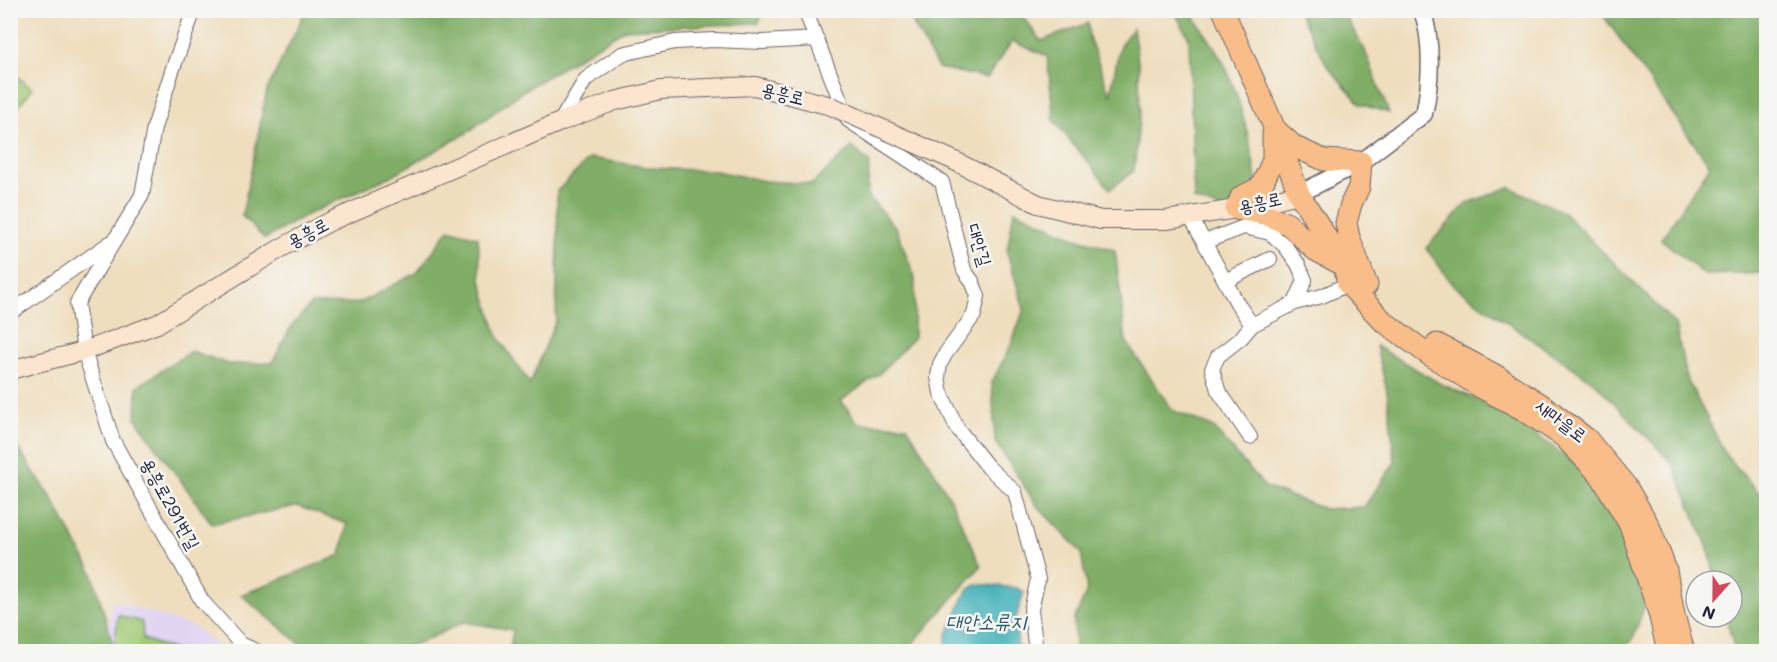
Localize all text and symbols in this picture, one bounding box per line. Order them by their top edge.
street label: 용흥로 [759,76,807,110]
street label: 용흥로 [1236,185,1284,219]
street label: 용흥로 [283,211,332,253]
street label: 대안길 [962,220,998,269]
street label: 새마을로 [1531,393,1592,447]
street label: 용흥로291번길 [136,453,206,554]
north arrow [1684,569,1744,629]
text: N [1699,601,1718,625]
water label: 대안소류지 [946,608,1028,634]

